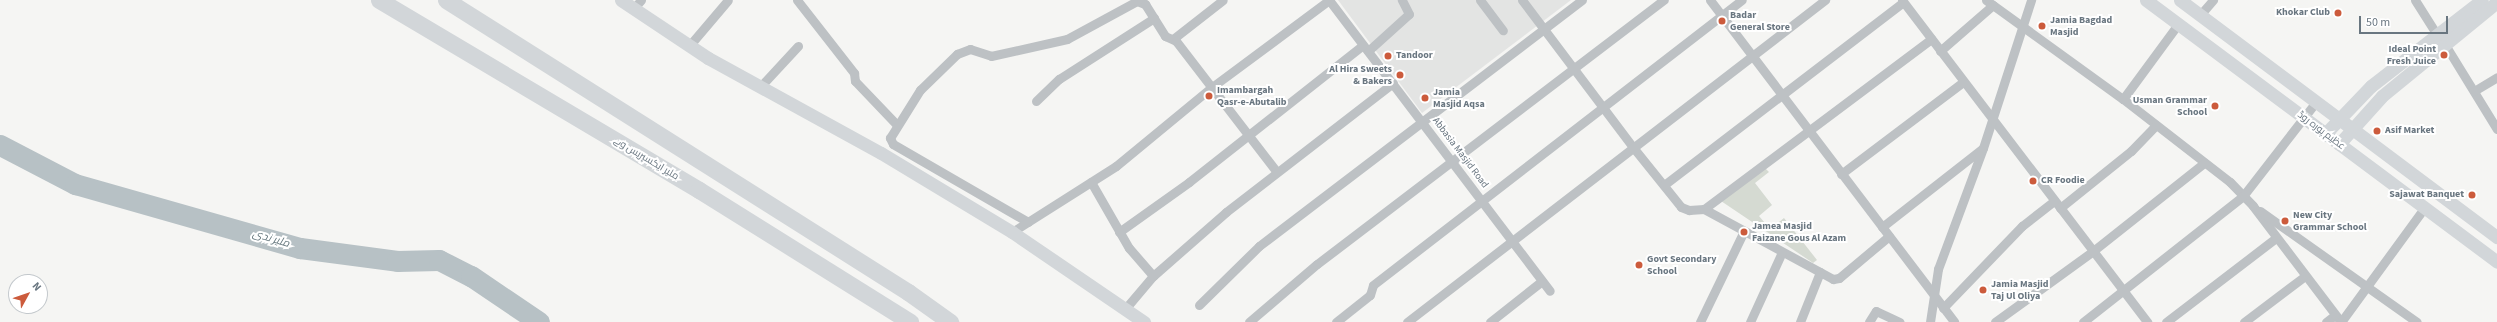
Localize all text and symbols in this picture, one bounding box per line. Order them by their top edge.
place label: Khokar Club [2276,7,2330,19]
marker: Khokar Club [2333,8,2343,18]
scale bar [2361,8,2450,34]
place label: Badar General Store [1730,9,1790,32]
place label: Jamia Bagdad Masjid [2050,14,2112,38]
text: 50 m [2366,14,2390,31]
marker: Badar General Store [1717,16,1727,26]
marker: Jamia Bagdad Masjid [2037,21,2047,31]
place label: Ideal Point Fresh Juice [2387,43,2436,66]
place label: Tandoor [1396,50,1433,62]
marker: Ideal Point Fresh Juice [2439,50,2449,60]
marker: Tandoor [1383,51,1393,61]
place label: Al Hira Sweets & Bakers [1329,63,1392,86]
marker: Al Hira Sweets & Bakers [1395,70,1405,80]
place label: Imambargah Qasr-e-Abutalib [1217,84,1287,108]
place label: Jamia Masjid Aqsa [1433,86,1485,110]
marker: Imambargah Qasr-e-Abutalib [1204,91,1214,101]
marker: Jamia Masjid Aqsa [1420,93,1430,103]
place label: Usman Grammar School [2133,94,2207,118]
marker: Usman Grammar School [2210,101,2220,111]
street label: عظیم پورہ روڈ [2295,109,2347,153]
street label: Abbasia Masjid Road [1429,115,1491,191]
place label: Asif Market [2385,125,2434,137]
marker: Asif Market [2372,126,2382,136]
street label: ملیر ایکسپریس وے [611,135,681,183]
place label: CR Foodie [2041,175,2085,187]
marker: CR Foodie [2028,176,2038,186]
place label: Sajawat Banquet [2389,189,2464,201]
marker: Sajawat Banquet [2467,190,2477,200]
place label: New City Grammar School [2293,209,2367,232]
marker: New City Grammar School [2280,216,2290,226]
place label: Jamea Masjid Faizane Gous Al Azam [1752,220,1846,244]
water label: ملیر ندی [251,227,291,251]
marker: Jamea Masjid Faizane Gous Al Azam [1739,227,1749,237]
place label: Govt Secondary School [1647,253,1717,276]
marker: Govt Secondary School [1634,260,1644,270]
north arrow [8,274,48,314]
place label: Jamia Masjid Taj Ul Oliya [1991,278,2049,302]
text: N [29,279,45,294]
marker: Jamia Masjid Taj Ul Oliya [1978,285,1988,295]

